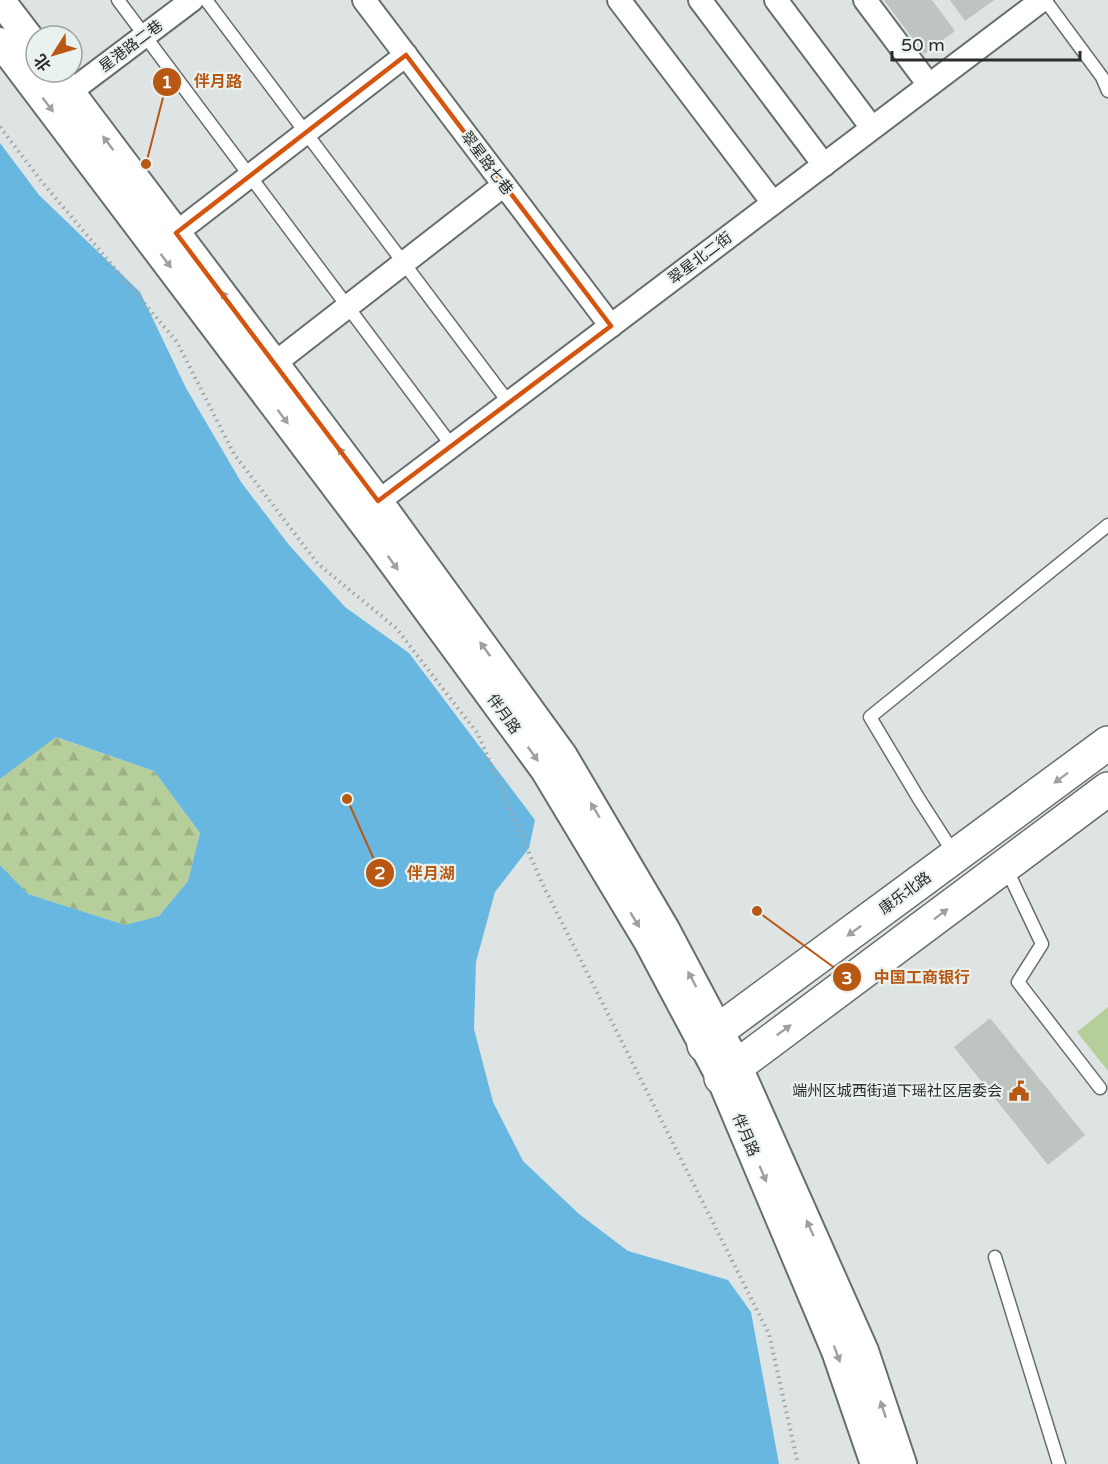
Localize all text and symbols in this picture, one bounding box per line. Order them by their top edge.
street label: 星港路二巷 [96,16,166,76]
north arrow [24,24,84,84]
scale bar [892,24,1080,62]
text: 50 m [901,34,945,56]
text: 北 [30,50,56,75]
callout: 伴月路 [152,65,254,99]
text: 1 [161,71,173,93]
text: 伴月路 [193,72,242,92]
one-way arrow [42,97,54,113]
street label: 翠星路七巷 [457,128,517,198]
one-way arrow [102,135,114,151]
street label: 翠星北二街 [665,228,735,288]
one-way arrow [159,253,172,269]
one-way arrow [220,291,232,306]
one-way arrow [277,408,289,424]
one-way arrow [337,446,349,462]
one-way arrow [387,555,399,570]
one-way arrow [478,641,491,657]
street label: 伴月路 [483,691,525,737]
one-way arrow [527,746,539,762]
one-way arrow [1053,771,1069,784]
one-way arrow [589,802,600,818]
callout: 伴月湖 [365,856,467,890]
text: 2 [374,862,386,884]
text: 伴月湖 [406,864,455,884]
street label: 康乐北路 [875,868,935,918]
one-way arrow [933,908,949,920]
one-way arrow [630,912,641,928]
one-way arrow [846,925,862,937]
callout: 中国工商银行 [832,960,982,994]
text: 3 [841,967,853,989]
text: 中国工商银行 [874,968,970,988]
one-way arrow [687,970,697,987]
one-way arrow [776,1024,792,1036]
public building icon: 端州区城西街道下瑶社区居委会 [1007,1079,1031,1103]
place label: 端州区城西街道下瑶社区居委会 [792,1082,1002,1100]
street label: 伴月路 [729,1111,763,1159]
one-way arrow [758,1166,768,1184]
one-way arrow [805,1219,814,1237]
one-way arrow [832,1346,842,1364]
one-way arrow [878,1399,888,1417]

